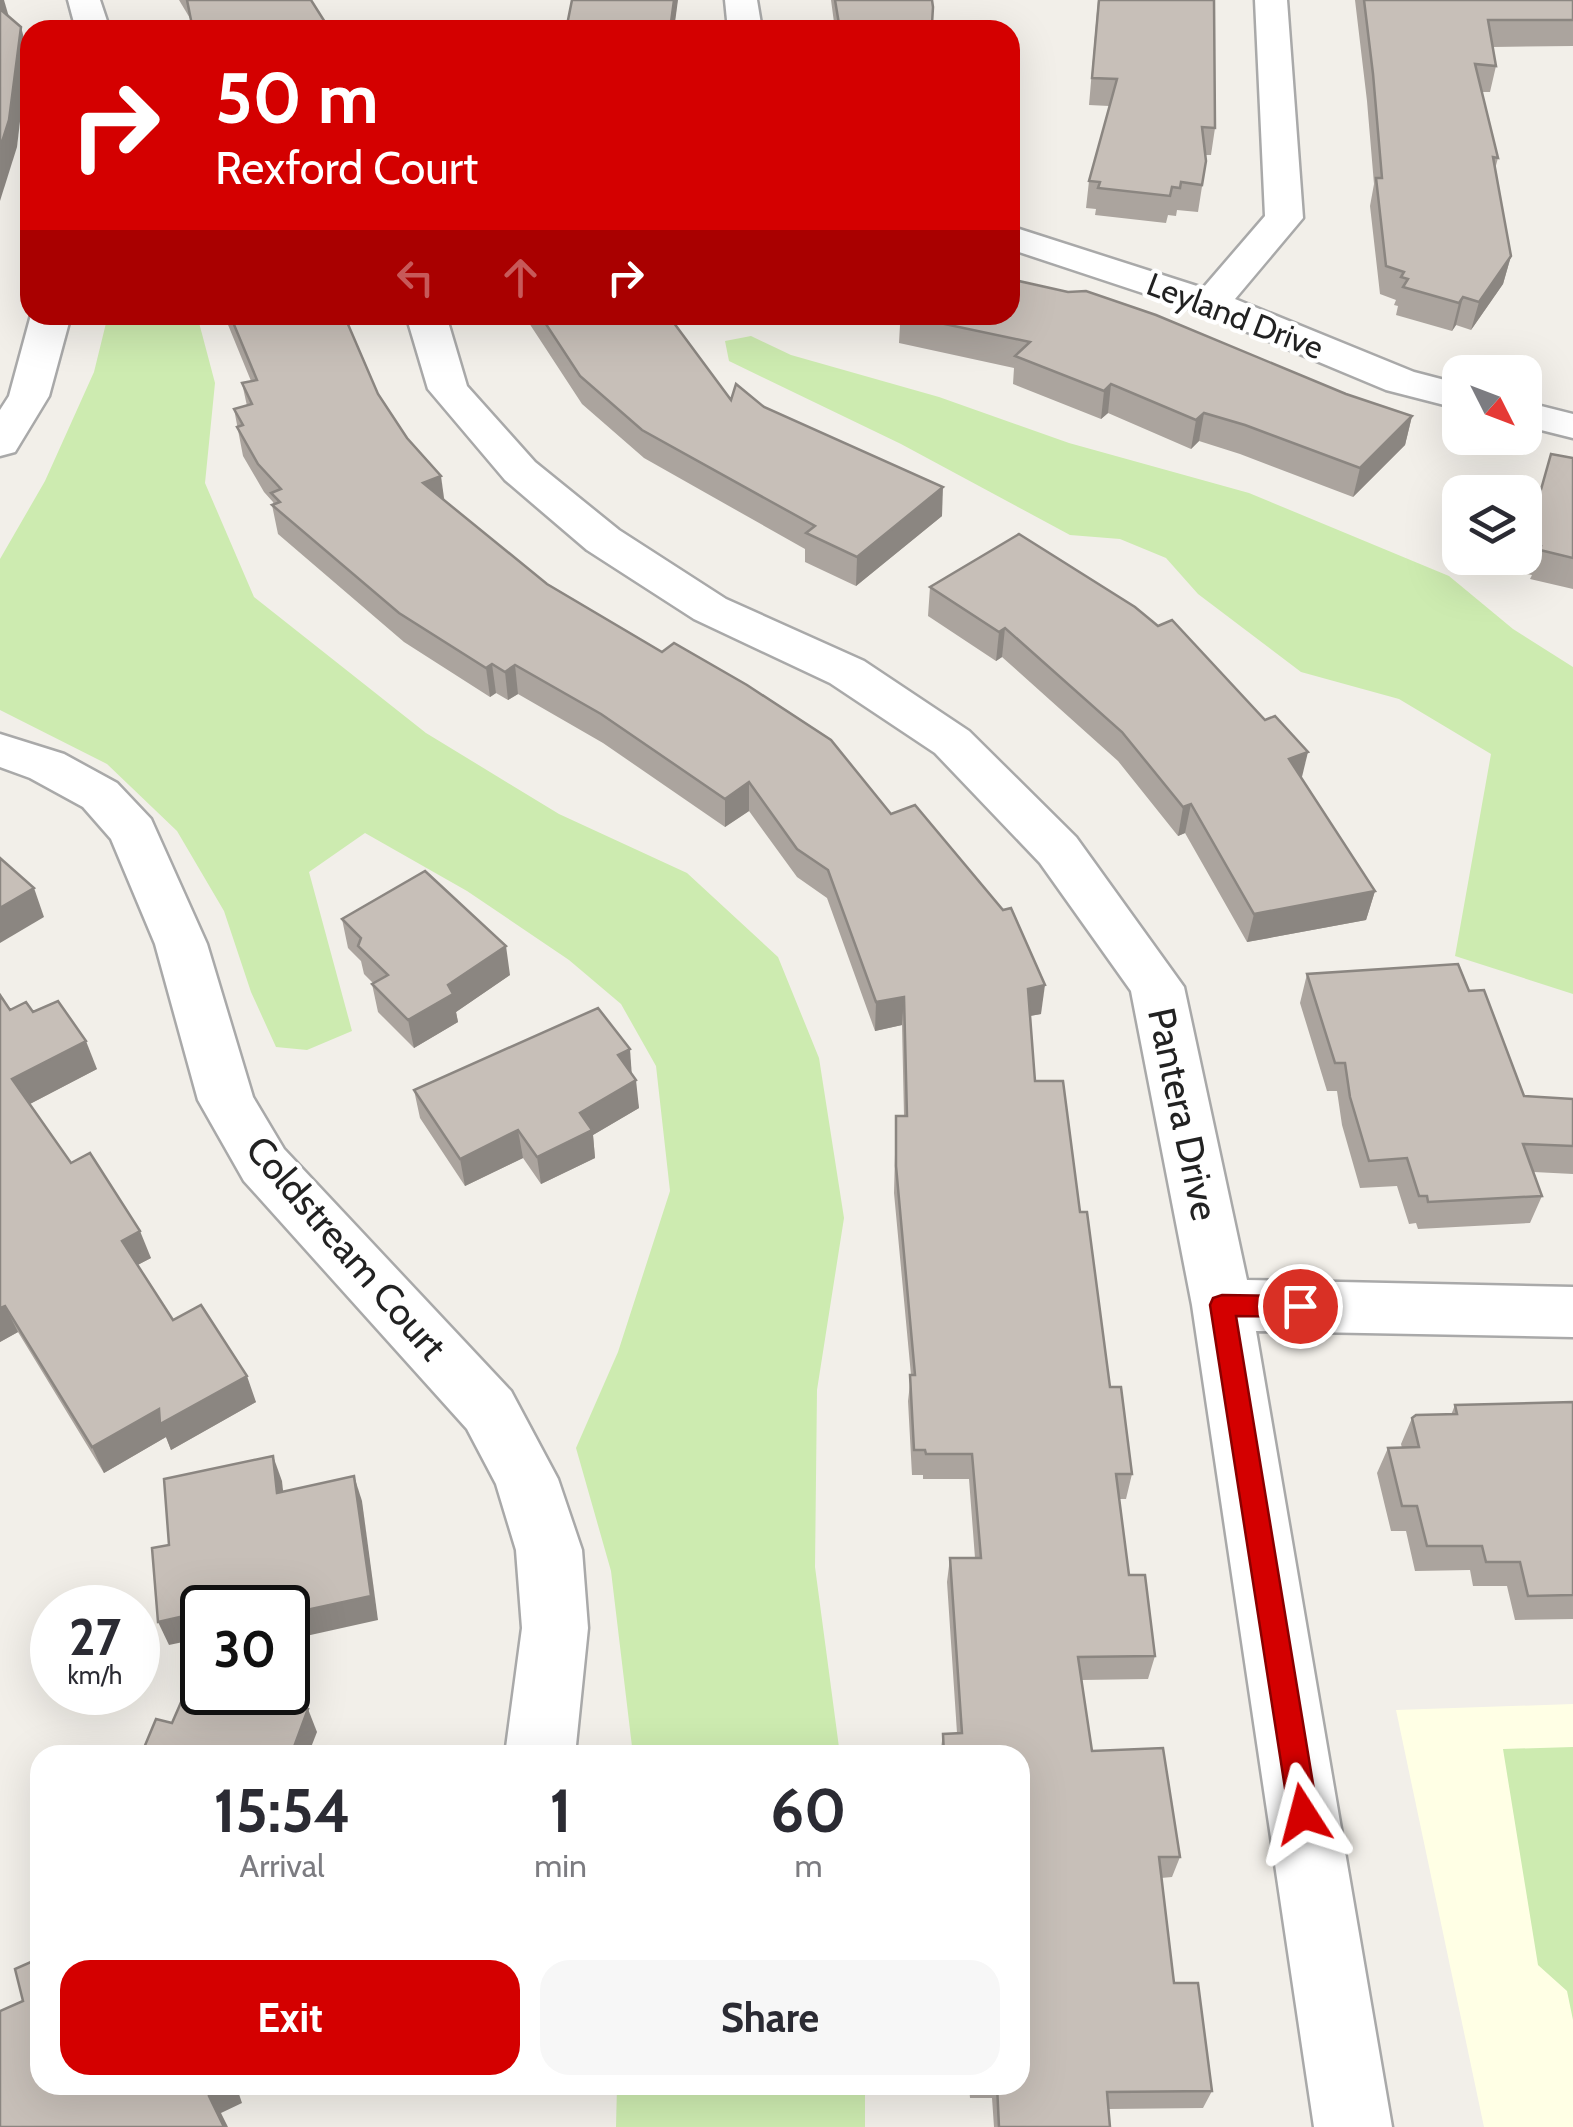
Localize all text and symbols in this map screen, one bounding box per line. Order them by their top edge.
text: 50 m [215,55,379,141]
icon: right [50,60,180,190]
text: Rexford Court [215,141,478,195]
icon: left [388,250,443,305]
icon: ahead [493,250,548,305]
icon: right [598,250,653,305]
street label: Leyland Drive [1142,264,1329,367]
north arrow [1442,355,1542,455]
map controls [1442,355,1542,575]
button: layers [1442,475,1542,575]
street label: Pantera Drive [1138,1003,1229,1225]
street label: Coldstream Court [236,1126,457,1370]
pin [1258,1264,1343,1349]
icon: arrive [1273,1279,1328,1334]
speed limit sign: 30 [180,1585,310,1715]
text: 27 [69,1607,121,1668]
text: km/h [68,1660,122,1690]
position arrow [1251,1762,1355,1866]
text: 15:54 [213,1774,351,1847]
text: 1 [549,1774,572,1847]
text: 60 [770,1774,846,1847]
text: Arrival [239,1846,325,1885]
text: min [534,1846,587,1885]
text: m [794,1846,822,1885]
button: Exit [60,1960,520,2075]
button: Share [540,1960,1000,2075]

